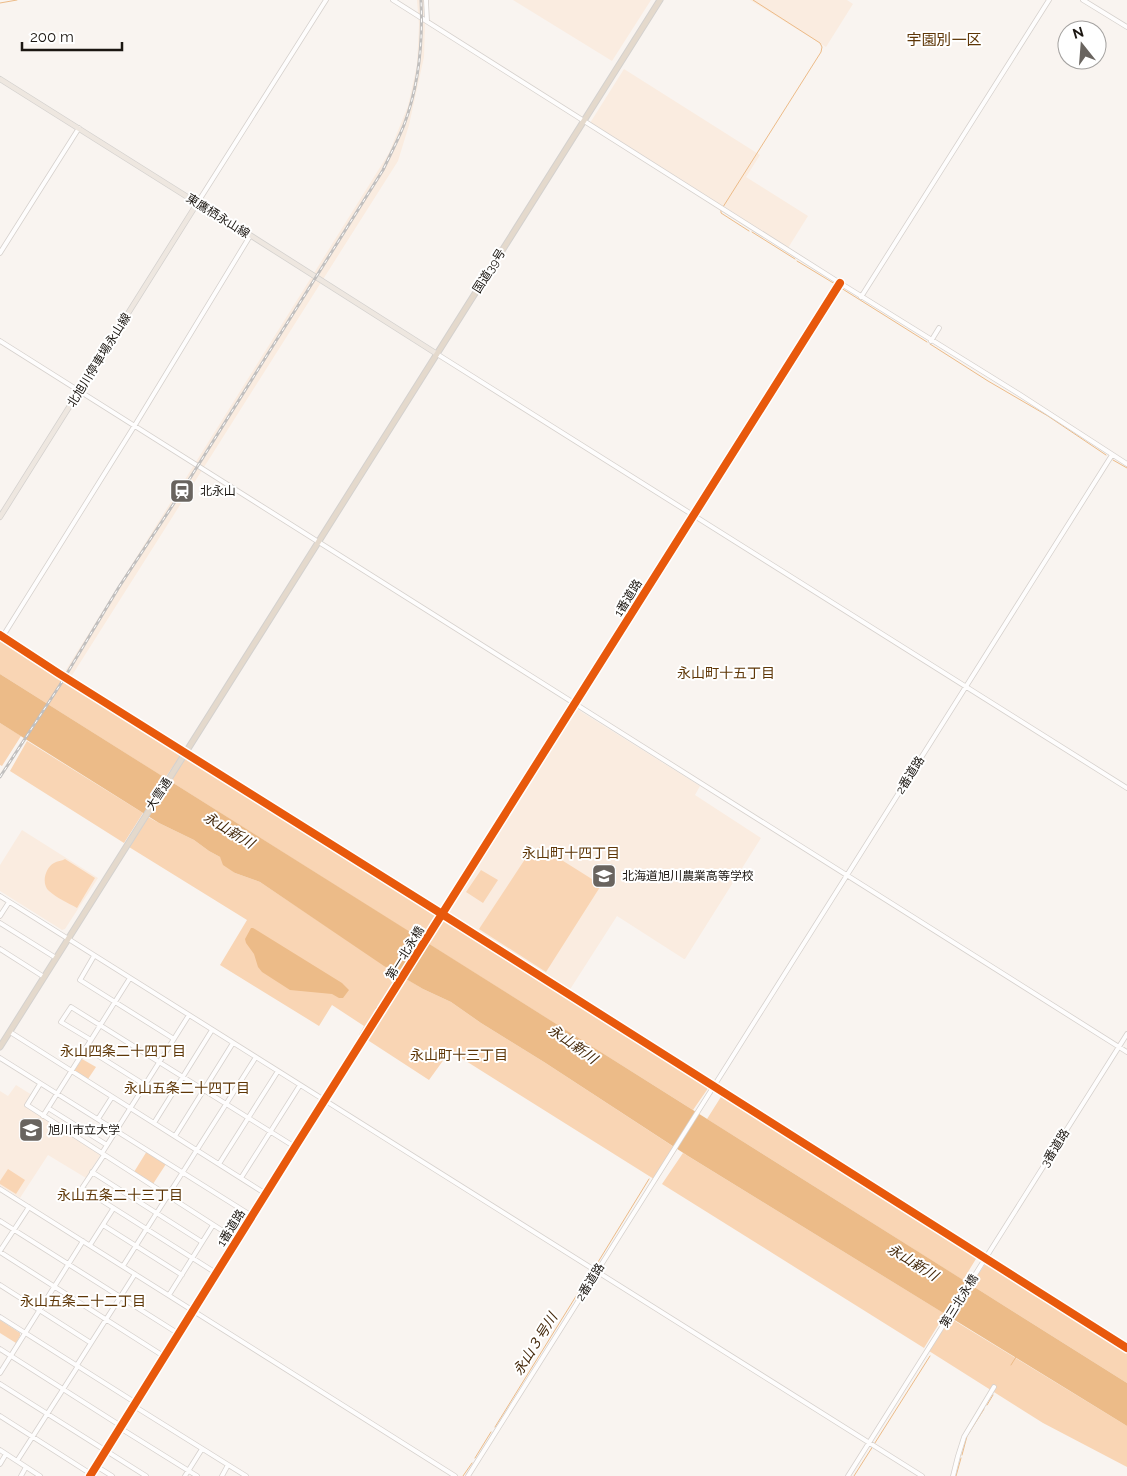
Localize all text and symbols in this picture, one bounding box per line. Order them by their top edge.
scale bar [22,20,122,52]
north arrow [1057,20,1107,70]
text: N [1071,23,1086,42]
text: 200 m [30,28,74,46]
district label: 宇園別一区 [906,31,982,49]
street label: 東鷹栖永山線 [184,191,252,241]
street label: 国道39号 [470,246,508,296]
street label: 北旭川停車場永山線 [64,310,134,410]
station icon: 北永山 [169,478,195,504]
place label: 北永山 [200,484,236,498]
street label: 1番道路 [611,577,645,619]
district label: 永山町十五丁目 [677,665,775,681]
street label: 2番道路 [893,753,927,797]
street label: 大雪通 [143,775,175,813]
water label: 永山新川 [201,809,259,852]
district label: 永山町十四丁目 [522,845,620,861]
school or university icon: 北海道旭川農業高等学校 [591,863,617,889]
place label: 北海道旭川農業高等学校 [622,869,754,883]
street label: 第一北永橋 [383,924,427,982]
water label: 永山新川 [545,1021,602,1068]
district label: 永山四条二十四丁目 [60,1043,186,1059]
district label: 永山町十三丁目 [410,1047,508,1063]
district label: 永山五条二十四丁目 [124,1080,250,1096]
school or university icon: 旭川市立大学 [18,1117,44,1143]
place label: 旭川市立大学 [48,1123,120,1137]
street label: 3番道路 [1038,1126,1072,1170]
district label: 永山五条二十三丁目 [57,1187,183,1203]
street label: 1番道路 [214,1207,248,1249]
water label: 永山新川 [885,1240,943,1285]
street label: 2番道路 [573,1260,607,1304]
street label: 第三北永橋 [937,1272,981,1330]
district label: 永山五条二十二丁目 [20,1293,146,1309]
water label: 永山３号川 [510,1308,561,1378]

